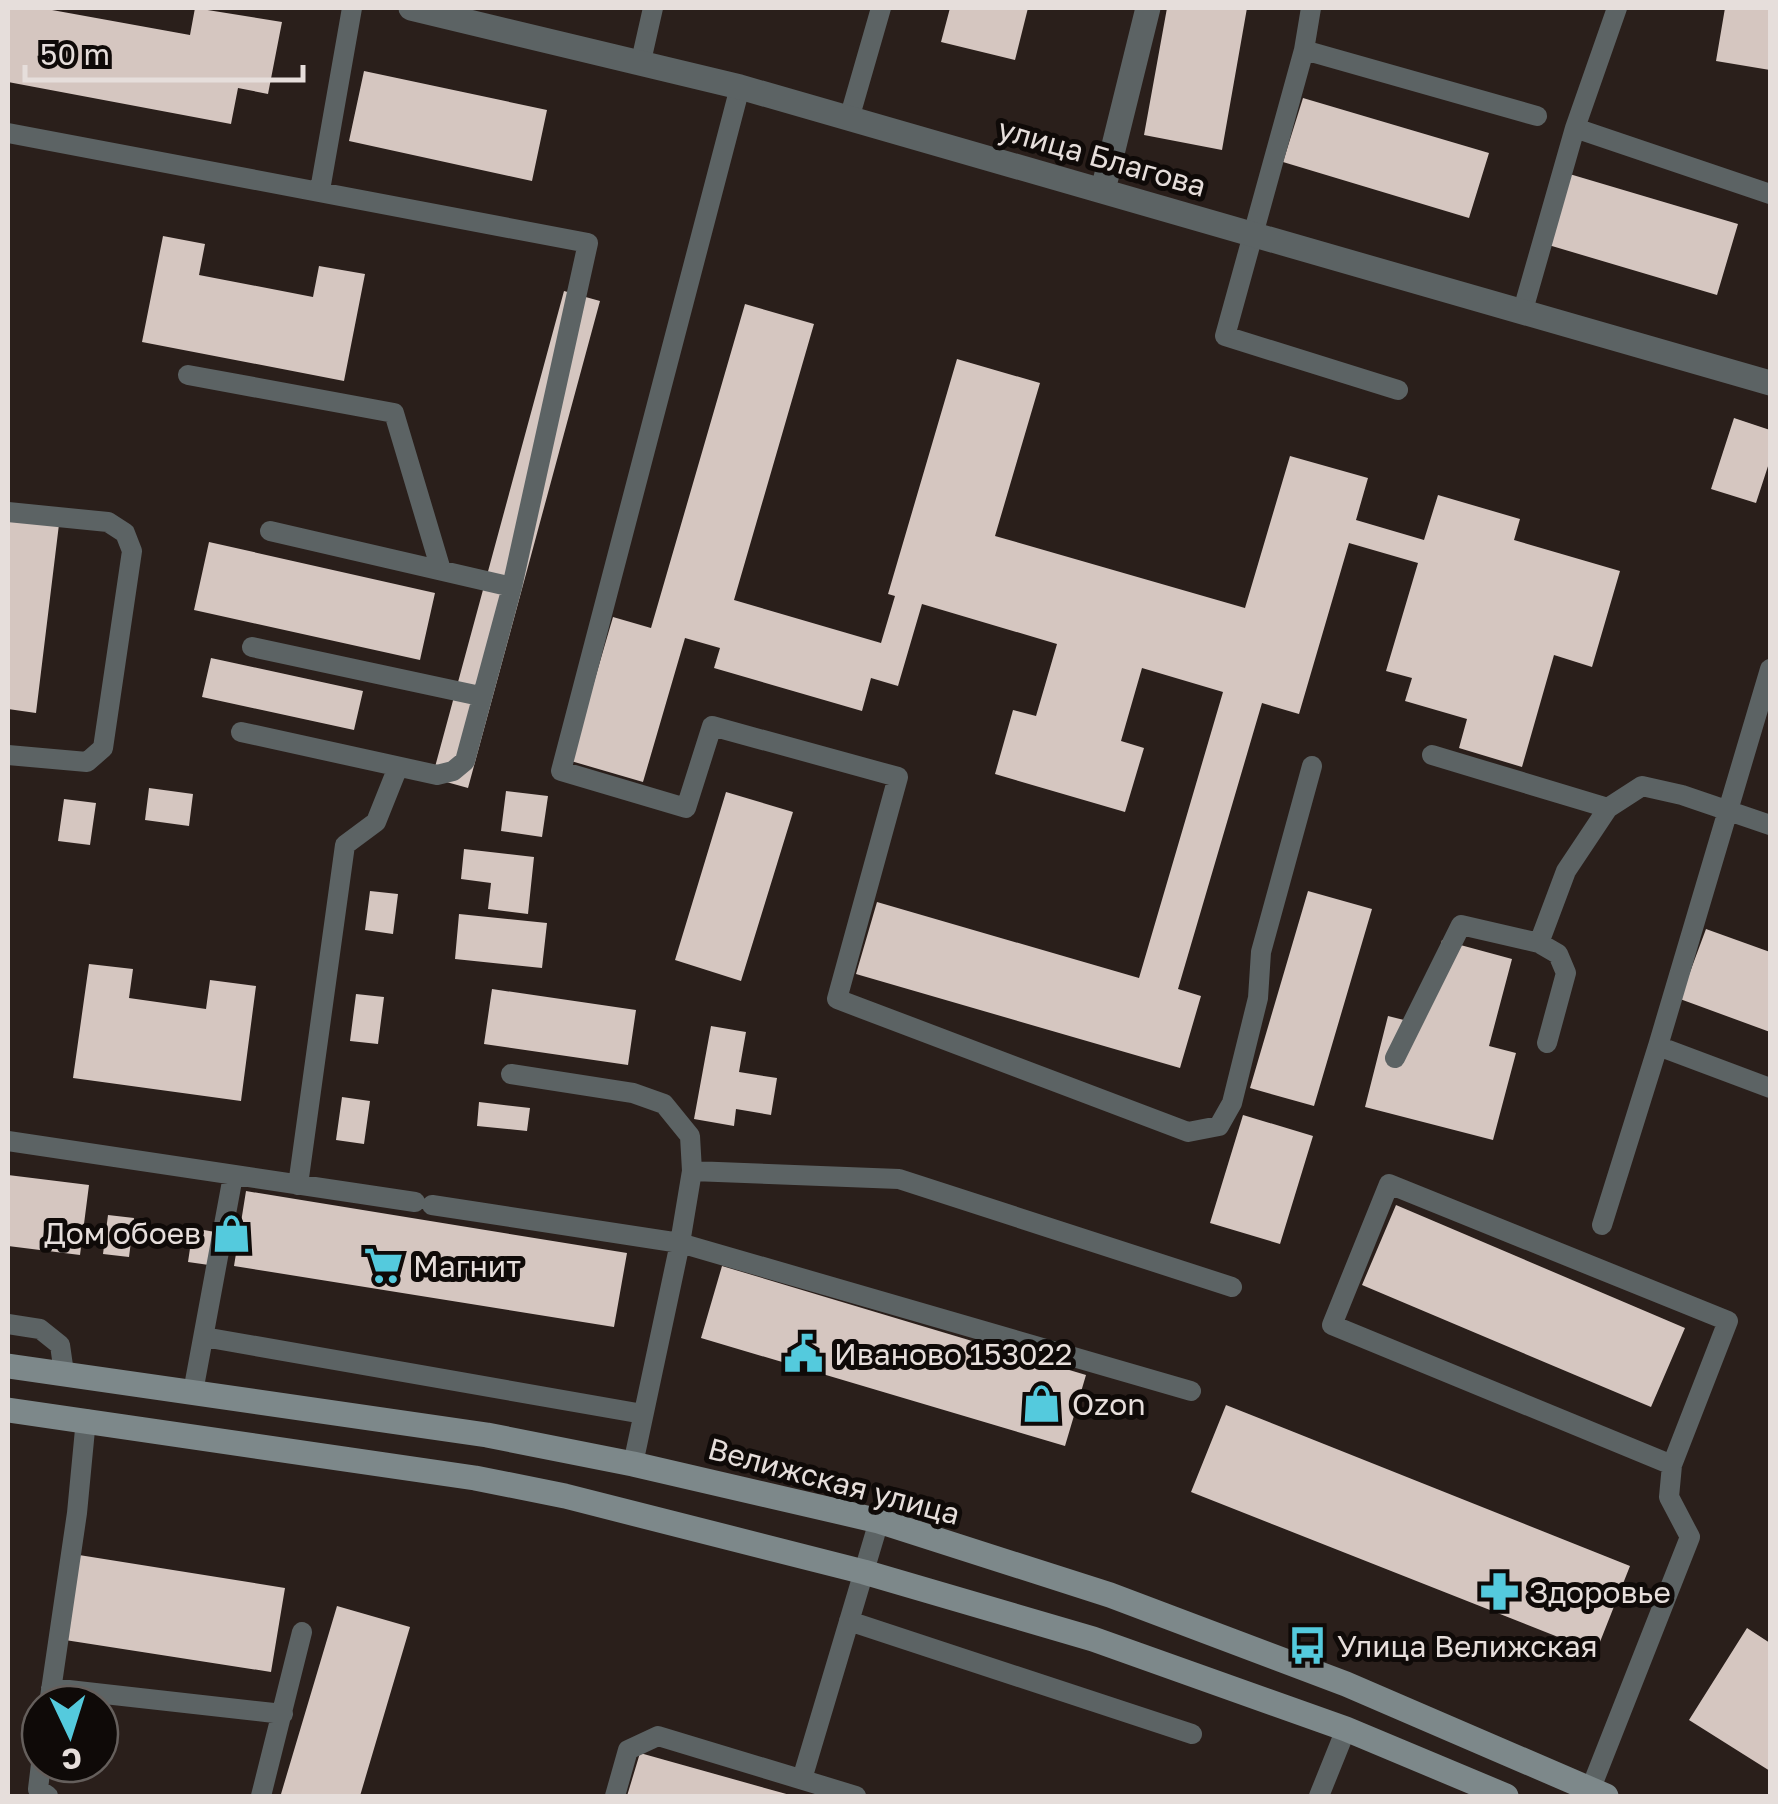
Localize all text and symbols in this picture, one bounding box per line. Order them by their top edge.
scale bar [25,20,302,82]
text: 50 m [40,36,110,72]
street label: улица Благова [994,110,1210,204]
shop icon: Дом обоев [210,1212,252,1254]
place label: Дом обоев [44,1215,201,1251]
supermarket icon: Магнит [362,1245,404,1287]
place label: Магнит [413,1248,521,1284]
public building icon: Иваново 153022 [783,1333,825,1375]
place label: Иваново 153022 [834,1336,1072,1372]
shop icon: Ozon [1021,1383,1063,1425]
place label: Ozon [1072,1386,1146,1422]
street label: Велижская улица [704,1430,964,1532]
pharmacy icon: Здоровье [1478,1571,1520,1613]
place label: Здоровье [1529,1574,1671,1610]
bus stop icon: Улица Велижская [1286,1625,1328,1667]
place label: Улица Велижская [1337,1628,1598,1664]
north arrow [20,1684,120,1784]
text: С [61,1742,83,1777]

